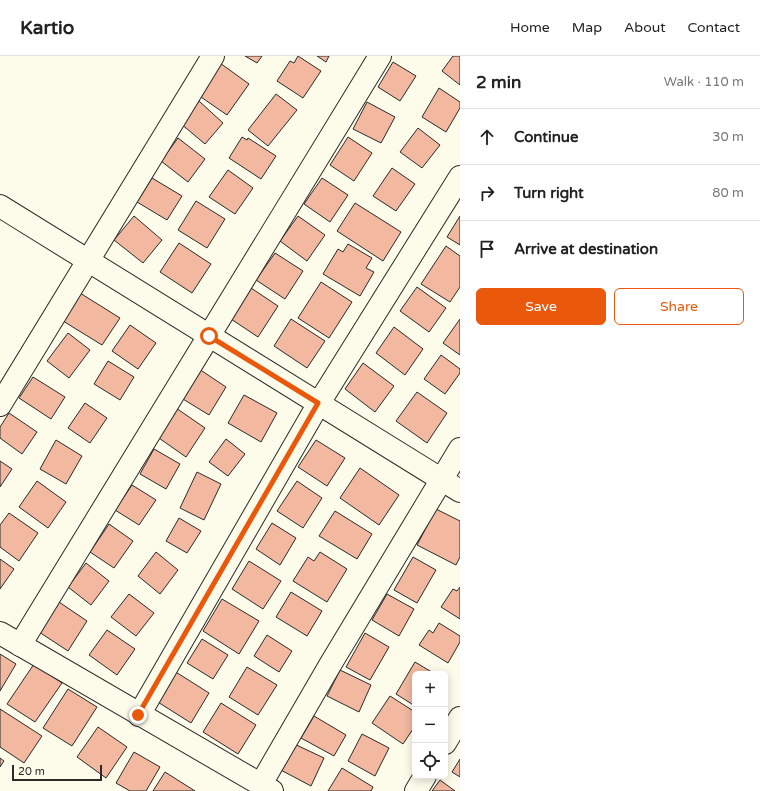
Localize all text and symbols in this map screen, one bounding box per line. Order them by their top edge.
text: Kartio [20,17,74,39]
text: Home [510,19,550,36]
text: Map [572,19,602,36]
text: About [624,19,666,36]
text: Contact [688,19,740,36]
text: 2 min [476,72,521,93]
text: Walk · 110 m [664,74,744,90]
icon: ahead [476,126,498,148]
text: Continue [514,128,578,146]
text: 30 m [712,129,744,145]
icon: right [476,182,498,204]
text: Turn right [514,184,584,202]
text: 80 m [712,185,744,201]
icon: arrive [476,238,498,260]
text: Arrive at destination [514,240,658,258]
button: Save [476,288,606,325]
button: Share [614,288,744,325]
route start [200,327,218,345]
map controls [412,671,448,779]
button: + [412,671,448,707]
route end [129,706,147,724]
button: − [412,707,448,743]
button: locate [412,743,448,779]
scale bar [12,763,102,782]
text: 20 m [18,765,45,778]

